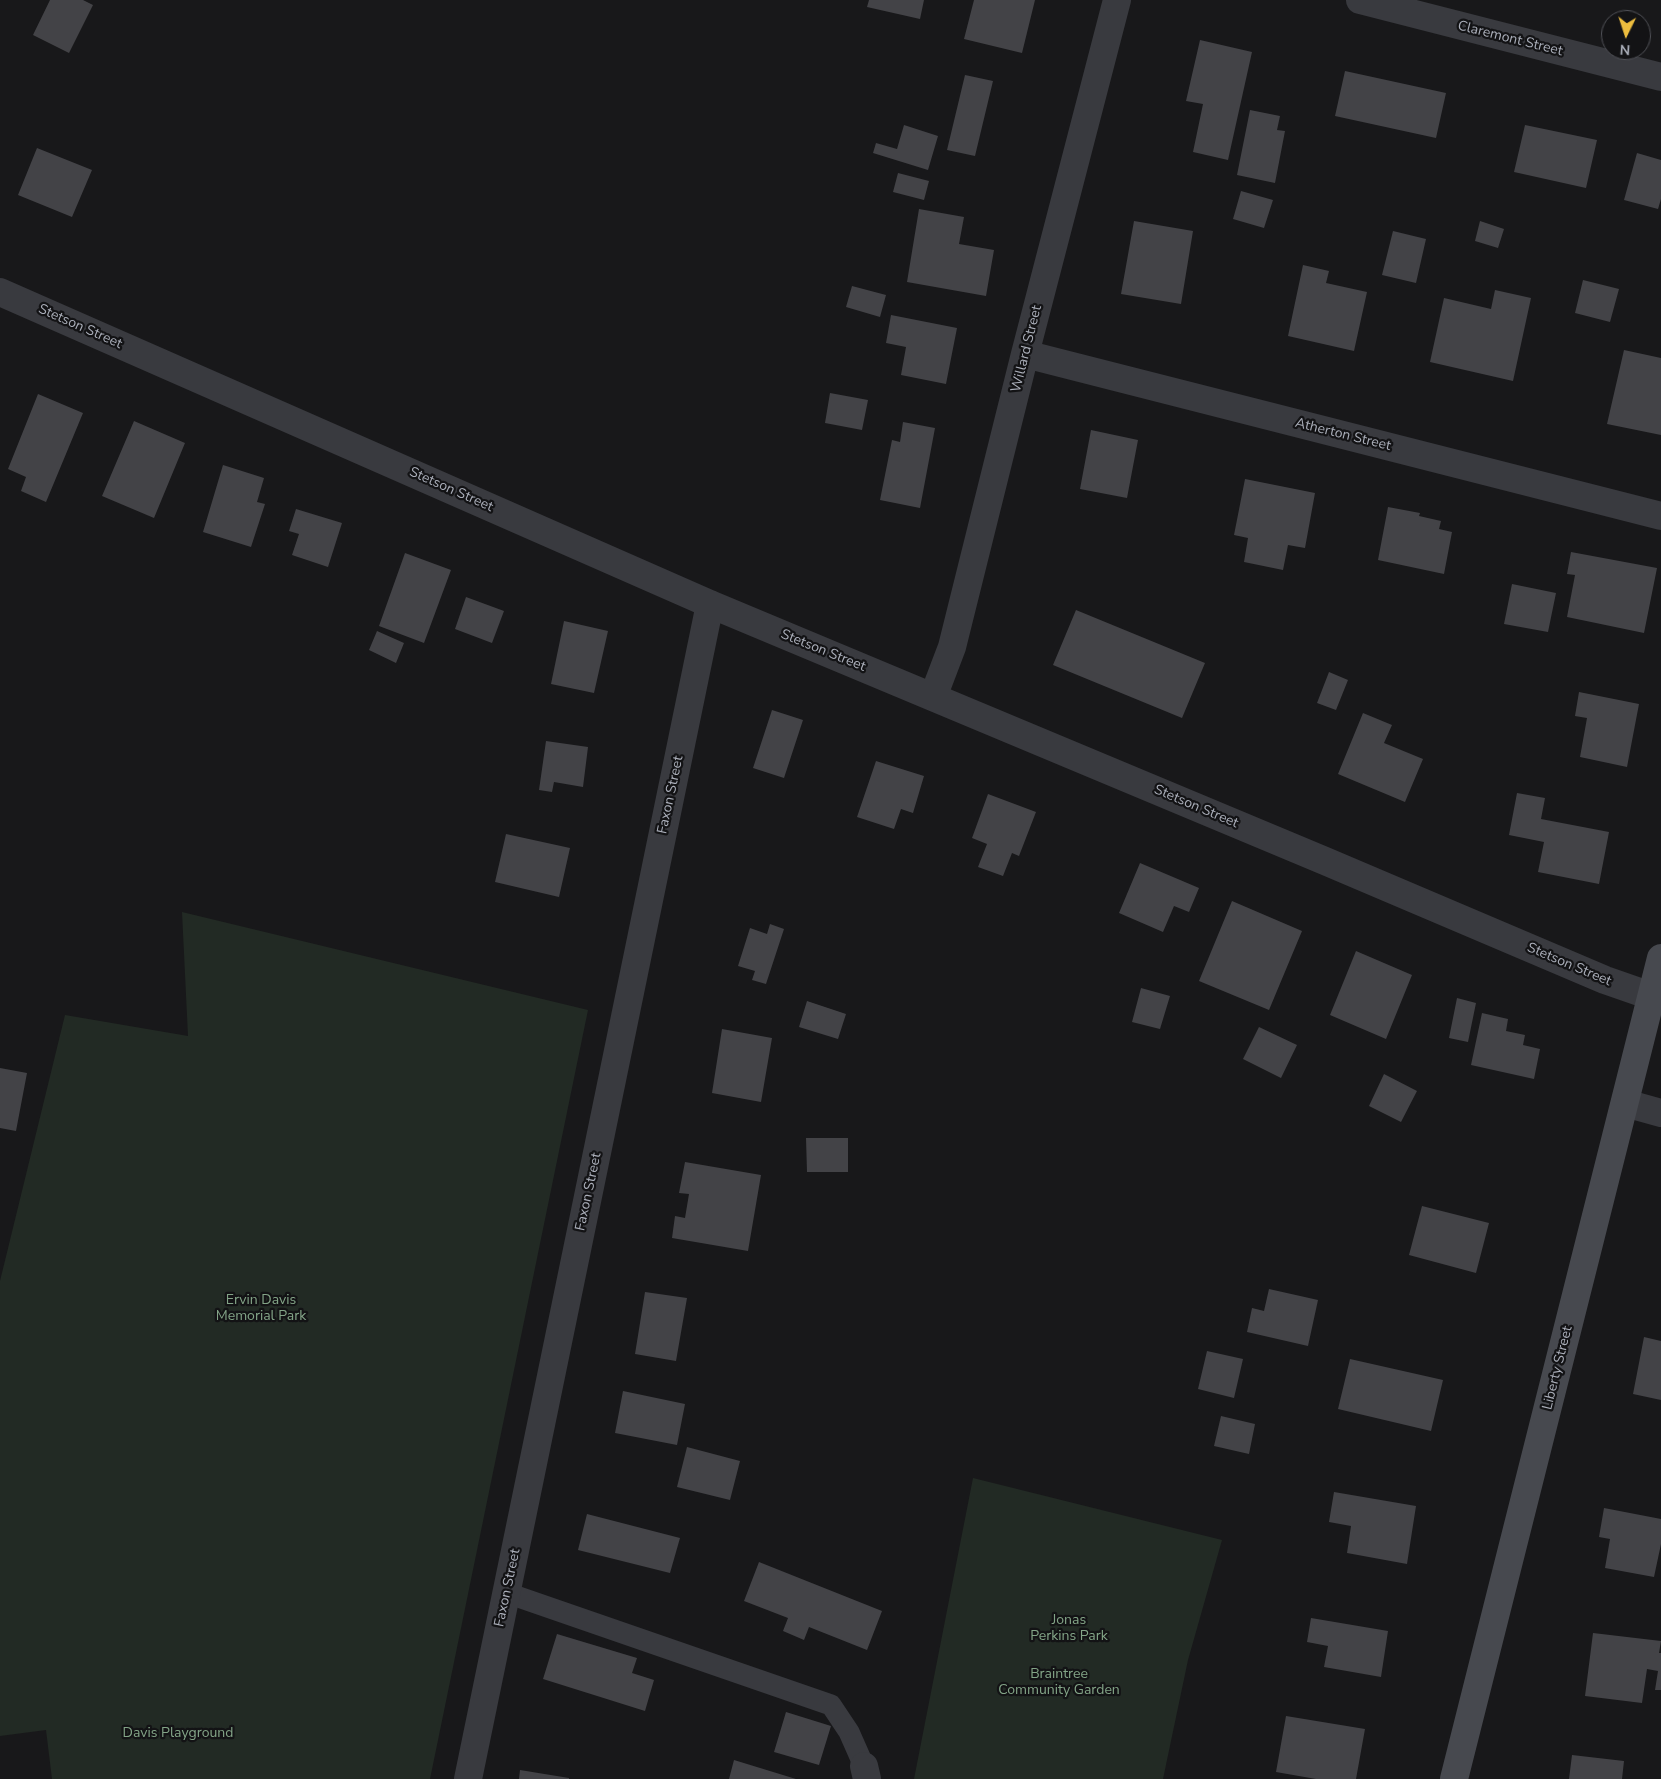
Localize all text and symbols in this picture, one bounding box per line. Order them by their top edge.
north arrow [1601,10,1651,60]
street label: Claremont Street [1456,18,1564,60]
text: N [1619,40,1631,59]
street label: Stetson Street [35,301,125,353]
street label: Willard Street [1008,304,1046,394]
street label: Atherton Street [1293,415,1393,455]
street label: Stetson Street [406,464,496,516]
street label: Stetson Street [778,626,868,676]
street label: Faxon Street [655,754,687,836]
street label: Stetson Street [1151,782,1241,832]
street label: Stetson Street [1524,940,1614,990]
street label: Faxon Street [573,1151,605,1233]
park label: Ervin Davis Memorial Park [216,1293,306,1325]
street label: Liberty Street [1539,1324,1577,1412]
street label: Faxon Street [492,1547,524,1629]
park label: Jonas Perkins Park [1030,1613,1108,1645]
park label: Braintree Community Garden [998,1667,1120,1700]
park label: Davis Playground [123,1726,233,1742]

